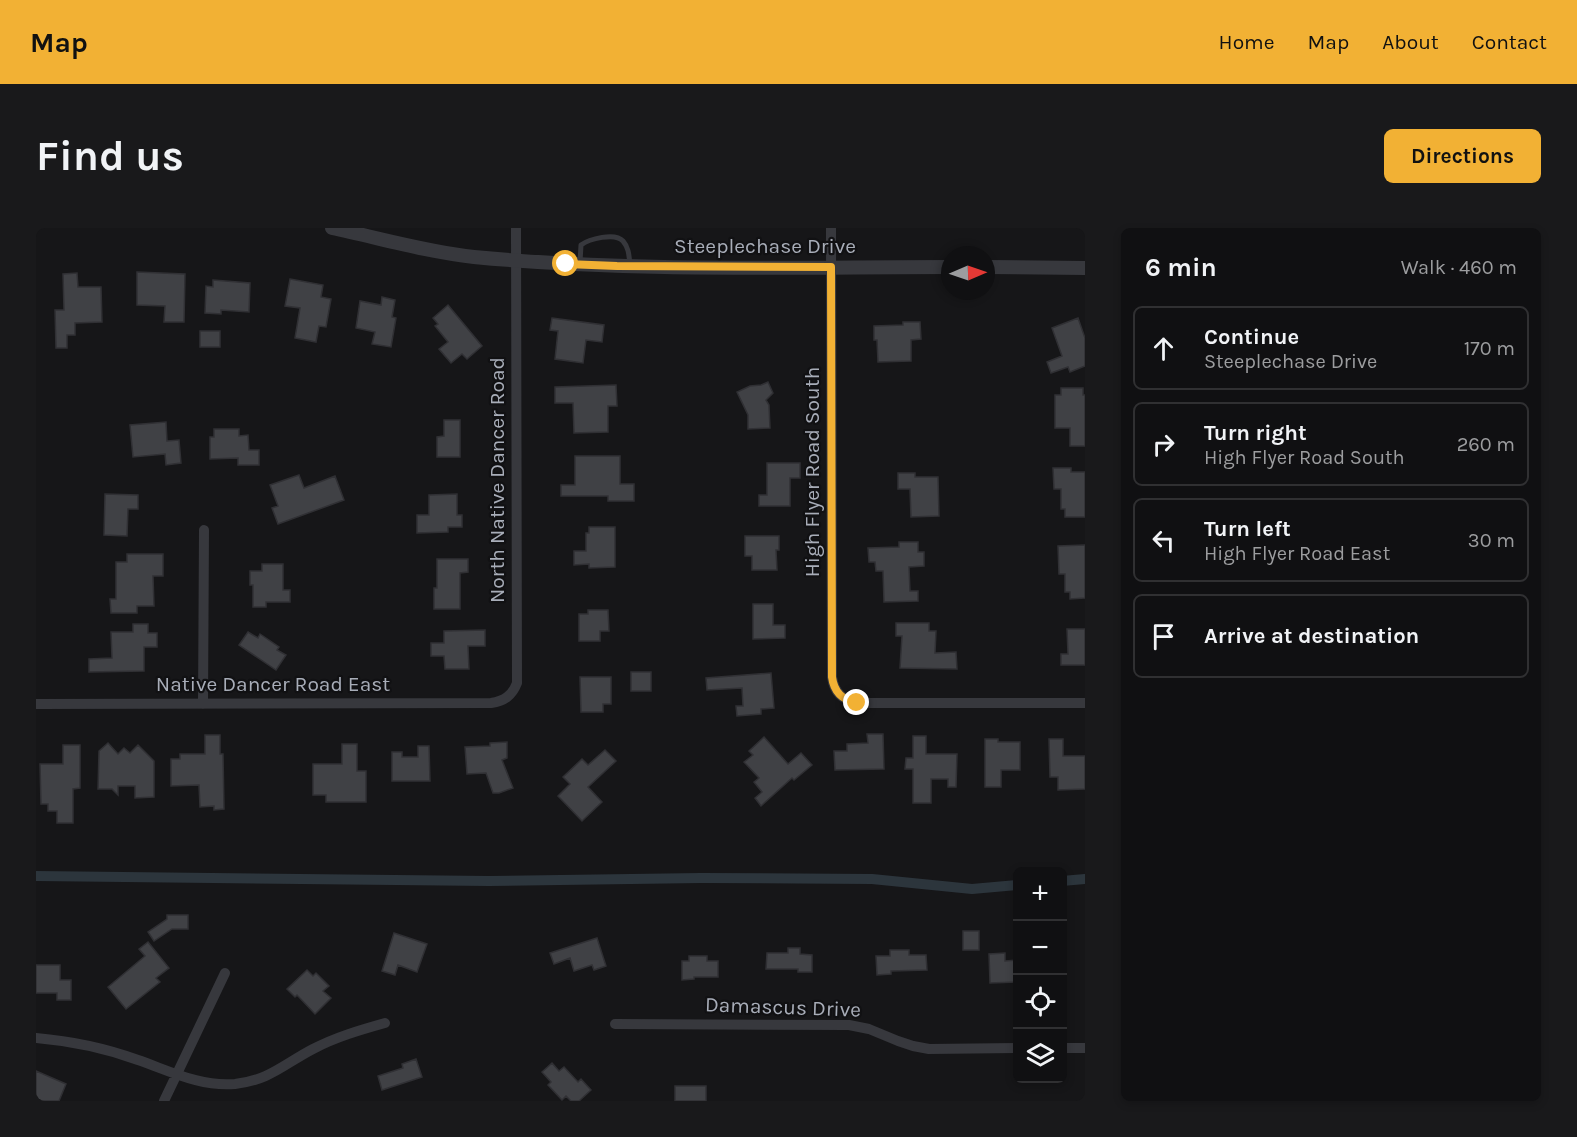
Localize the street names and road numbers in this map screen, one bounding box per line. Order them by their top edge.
street label: Steeplechase Drive [674,234,856,258]
street label: North Native Dancer Road [485,357,509,603]
street label: High Flyer Road South [800,367,824,577]
street label: Native Dancer Road East [156,672,390,696]
street label: Damascus Drive [704,992,862,1022]

